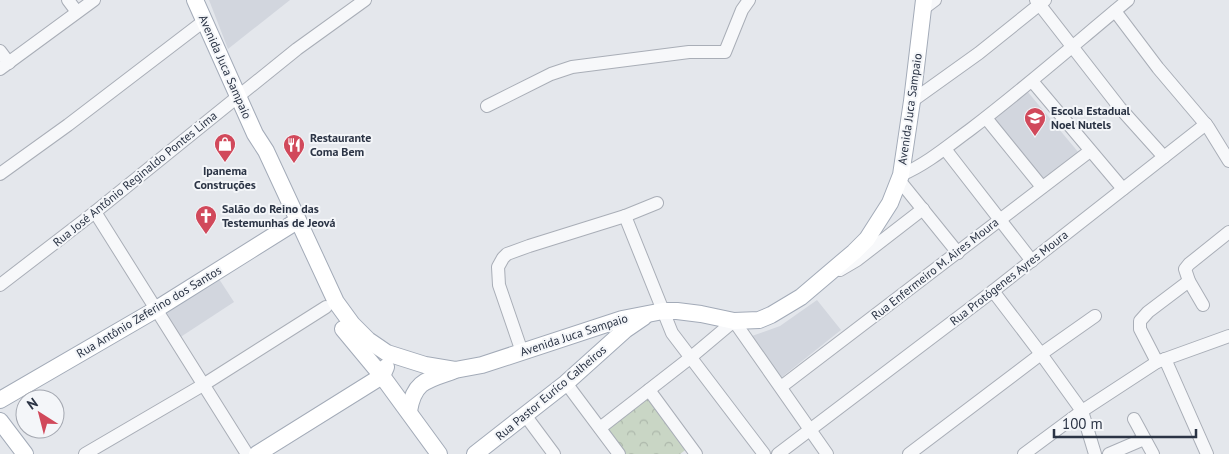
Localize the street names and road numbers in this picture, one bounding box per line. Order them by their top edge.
street label: Avenida Juca Sampaio [196,12,255,121]
street label: Avenida Juca Sampaio [894,52,925,166]
street label: Rua José Antônio Reginaldo Pontes Lima [50,108,220,250]
street label: Rua Enfermeiro M. Aires Moura [868,214,1001,323]
street label: Rua Protógenes Ayres Moura [947,227,1071,328]
street label: Rua Antônio Zeferino dos Santos [74,262,224,361]
street label: Avenida Juca Sampaio [518,310,630,359]
street label: Rua Pastor Euríco Calheiros [492,342,609,443]

